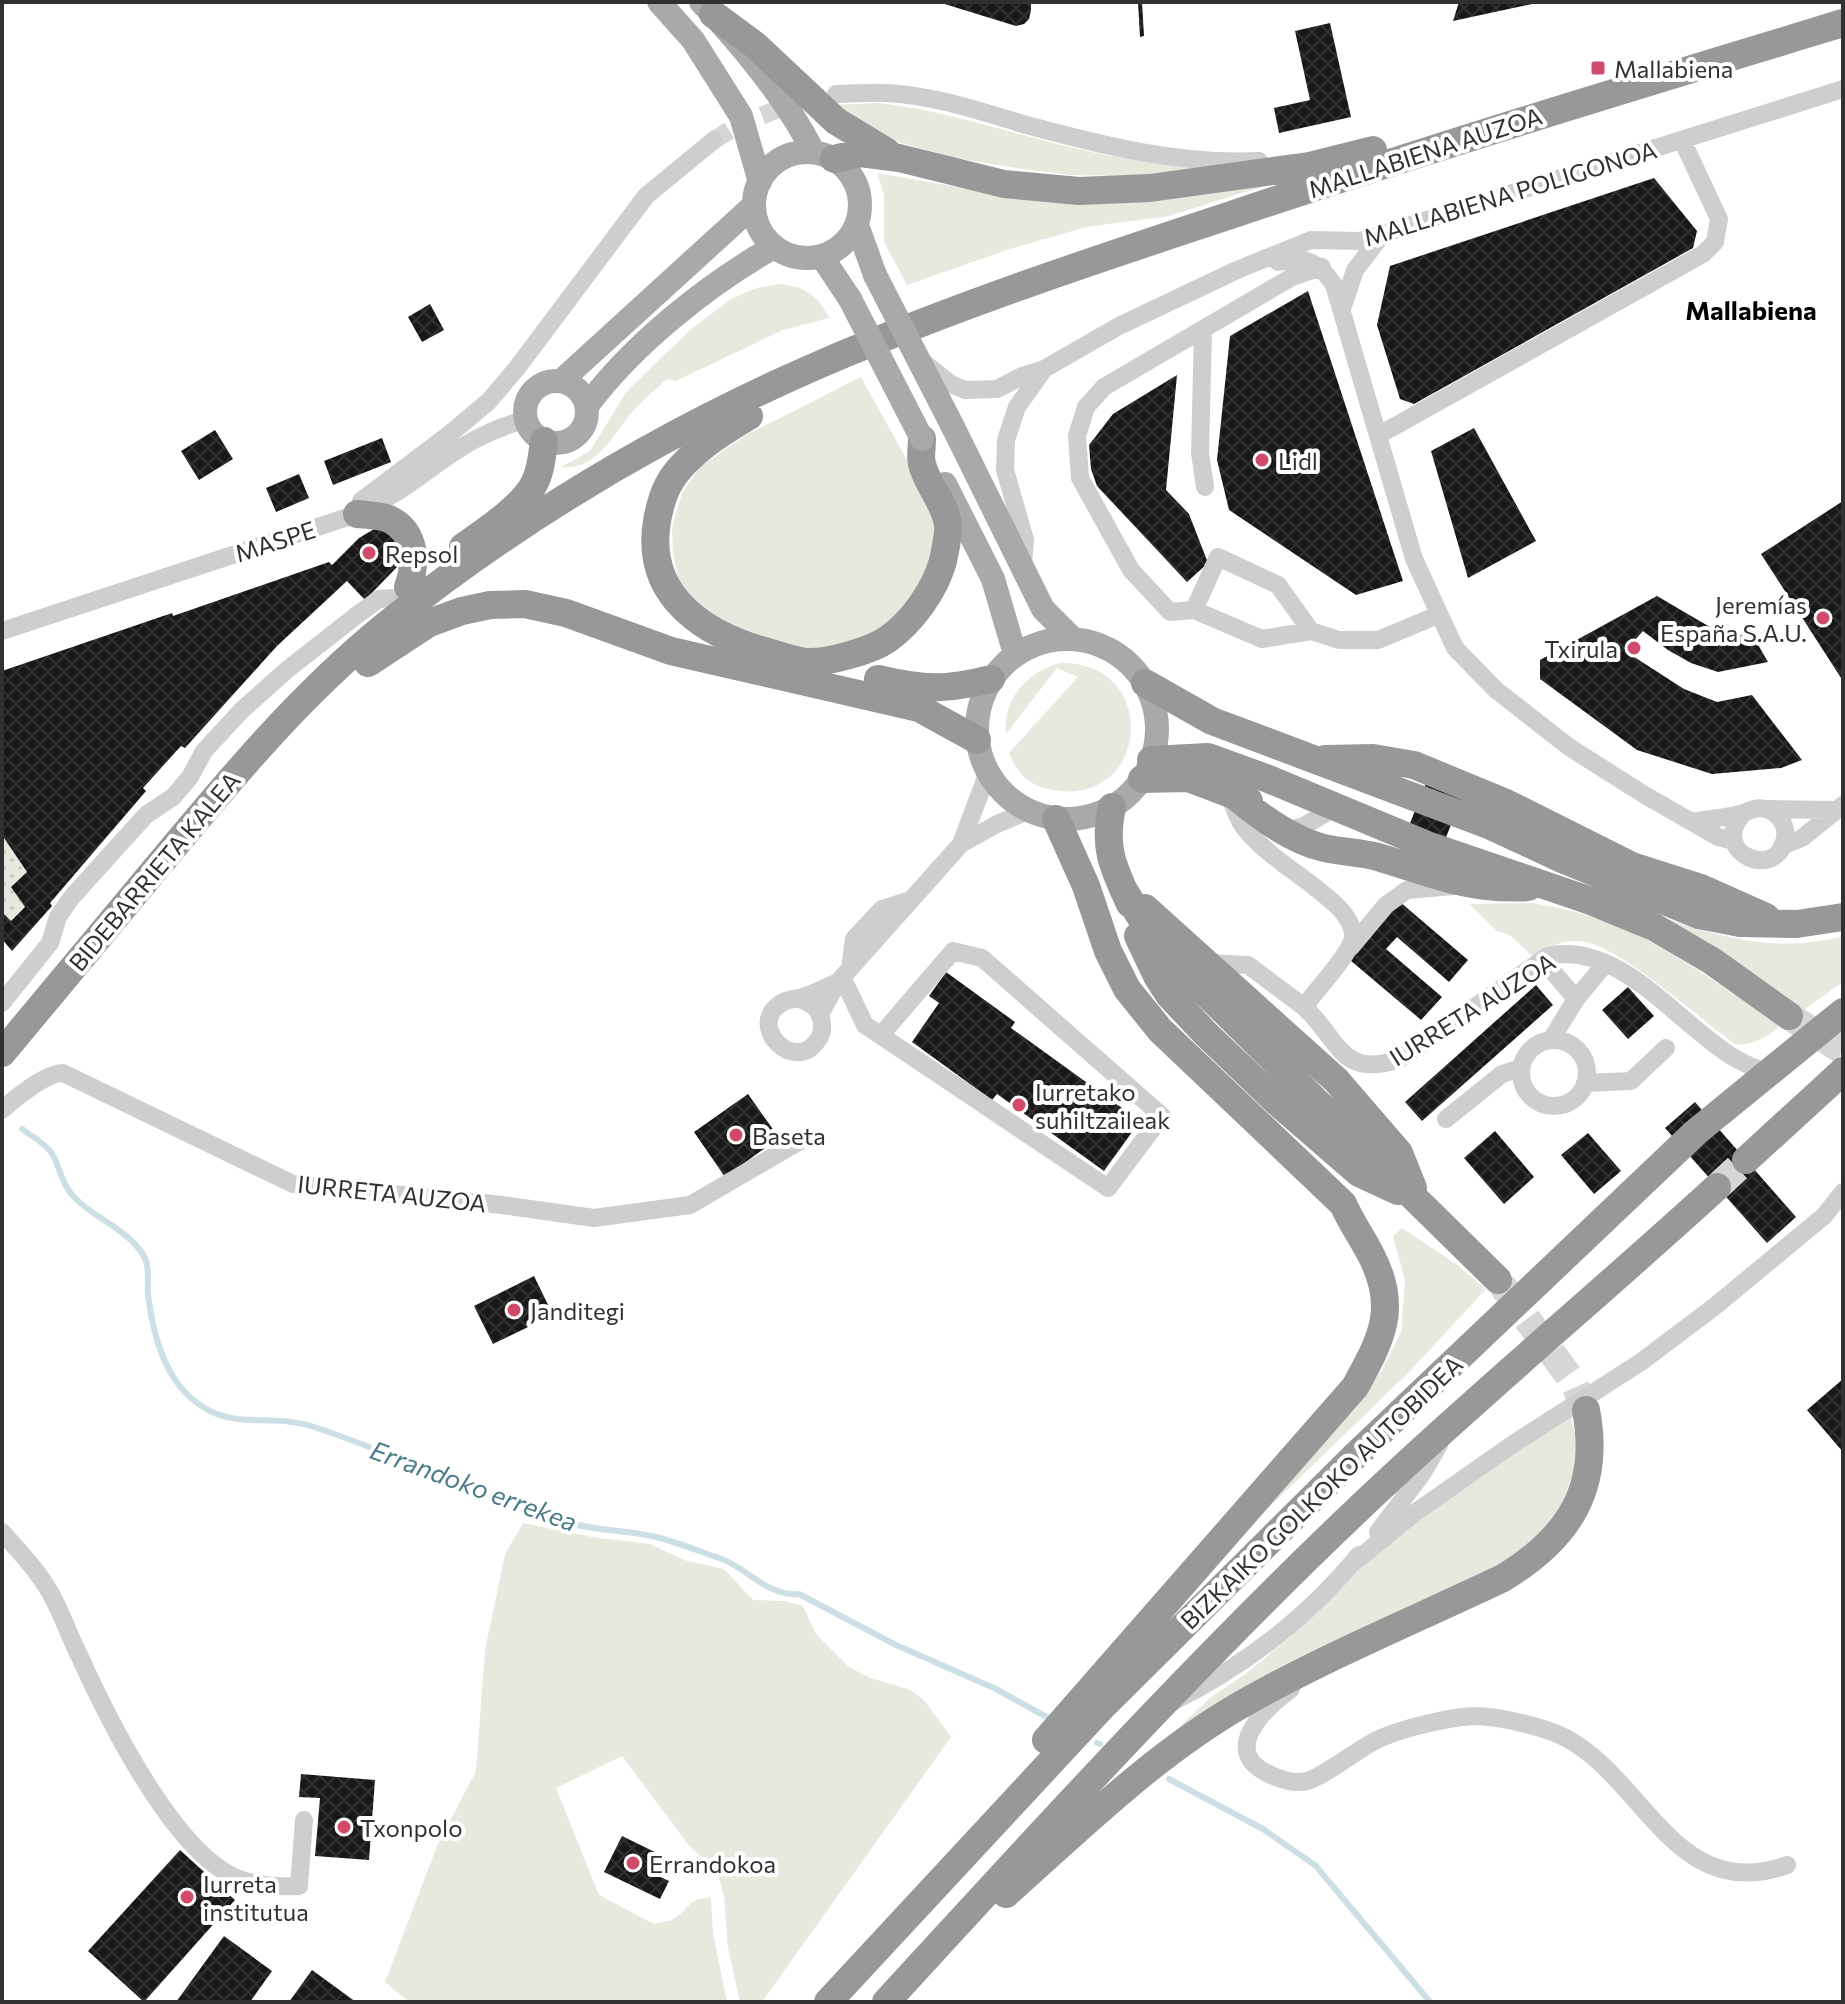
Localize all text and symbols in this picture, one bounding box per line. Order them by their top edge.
place label: Mallabiena [1614,54,1733,83]
marker: Mallabiena [1589,59,1607,77]
street label: MALLABIENA AUZOA [1305,101,1545,203]
street label: MALLABIENA POLIGONOA [1360,135,1660,251]
district label: Mallabiena [1685,294,1817,325]
place label: Lidl [1278,446,1318,475]
marker: Lidl [1253,451,1271,469]
street label: MASPE [231,514,319,568]
place label: Repsol [385,539,458,568]
marker: Repsol [360,544,378,562]
place label: Jeremías España S.A.U. [1660,590,1807,647]
marker: Jeremías España S.A.U. [1814,609,1832,627]
place label: Txirula [1544,634,1618,663]
marker: Txirula [1625,639,1643,657]
street label: BIDEBARRIETA KALEA [62,766,246,976]
street label: IURRETA AUZOA [1384,946,1560,1072]
place label: Iurretako suhiltzaileak [1035,1077,1170,1134]
marker: Iurretako suhiltzaileak [1010,1096,1028,1114]
place label: Baseta [752,1121,826,1150]
marker: Baseta [727,1126,745,1144]
street label: IURRETA AUZOA [296,1169,488,1217]
place label: Janditegi [530,1296,625,1325]
marker: Janditegi [505,1301,523,1319]
street label: BIZKAIKO GOLKOKO AUTOBIDEA [1174,1349,1468,1635]
water label: Errandoko errekea [366,1433,582,1537]
place label: Txonpolo [360,1813,463,1842]
marker: Txonpolo [335,1818,353,1836]
place label: Errandokoa [649,1849,776,1878]
marker: Errandokoa [624,1854,642,1872]
place label: Iurreta institutua [203,1869,309,1926]
marker: Iurreta institutua [178,1888,196,1906]

